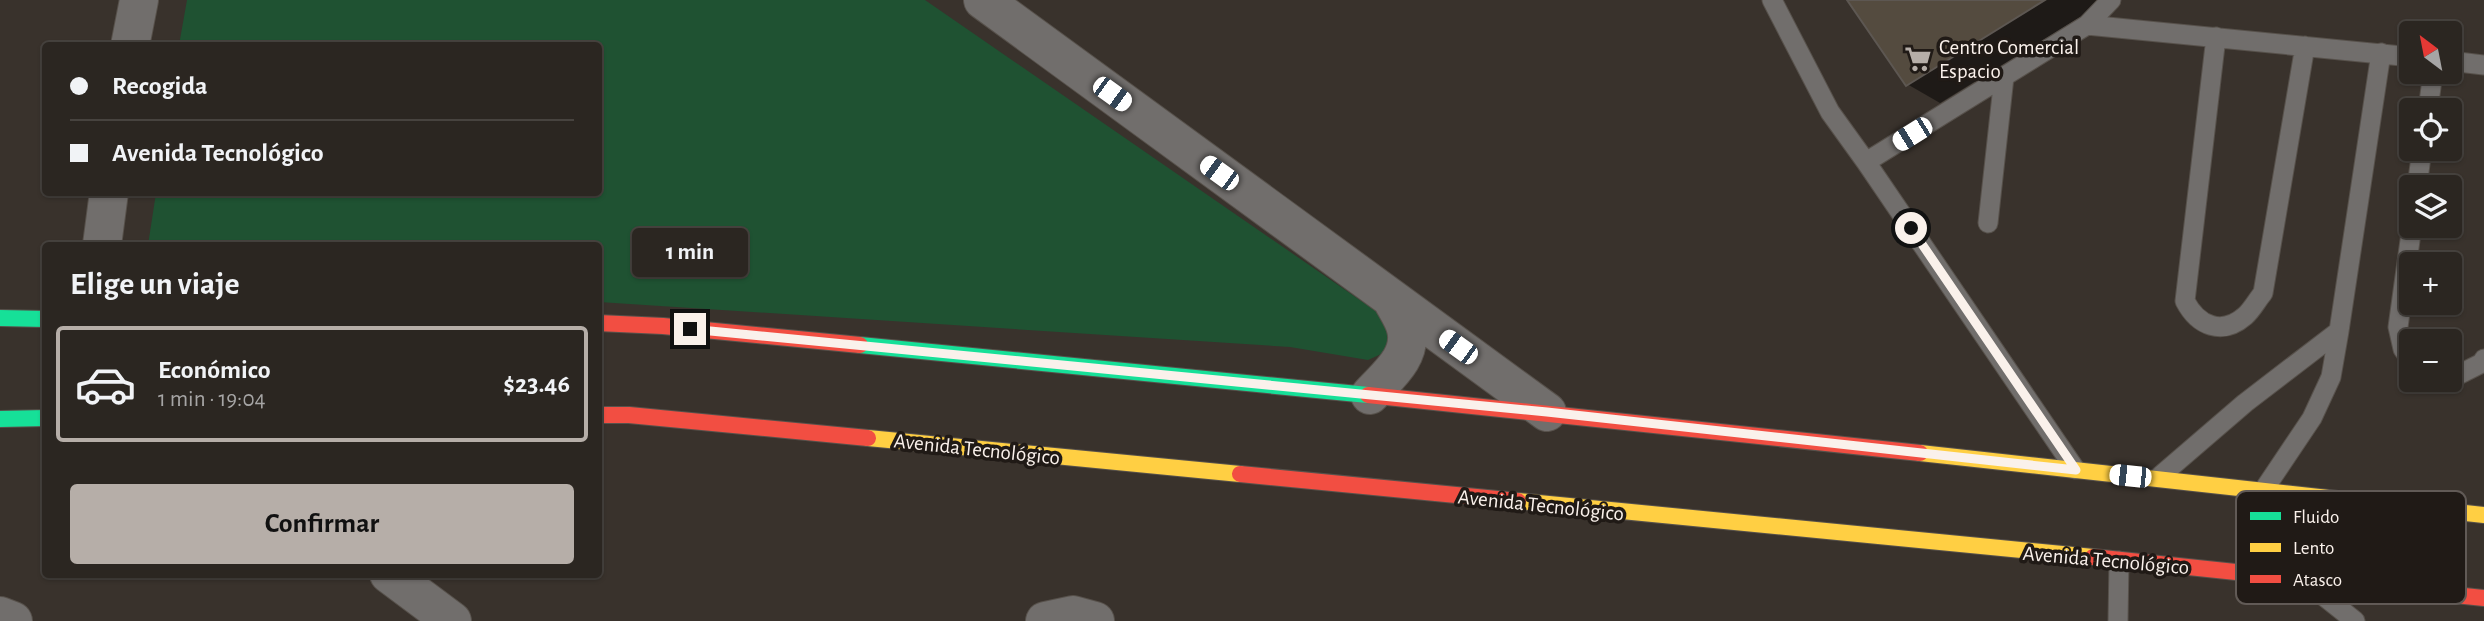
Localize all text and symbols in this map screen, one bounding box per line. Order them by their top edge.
north arrow [2399,21,2462,84]
map controls [2399,21,2462,392]
place label: Centro Comercial Espacio [1939,37,2079,82]
supermarket icon: Centro Comercial Espacio [1903,44,1933,74]
text: Recogida [112,73,208,99]
car [1089,73,1136,115]
button: locate [2399,98,2462,161]
car [1889,114,1936,154]
text: Avenida Tecnológico [112,140,324,166]
car [1196,152,1243,194]
button: layers [2399,175,2462,238]
route start [1895,212,1927,244]
callout: 1 min [632,228,748,276]
text: 1 min [666,241,714,264]
button: + [2399,252,2462,315]
text: Elige un viaje [70,268,240,300]
route end [674,313,706,345]
car [1435,326,1482,368]
button: − [2399,329,2462,392]
icon: car [74,353,137,416]
text: Económico [158,357,271,383]
text: $23.46 [503,371,570,397]
text: 1 min · 19:04 [158,388,266,411]
street label: Avenida Tecnológico [893,430,1061,469]
car [2109,463,2152,489]
button: Confirmar [70,484,574,564]
street label: Avenida Tecnológico [1457,486,1625,525]
legend [2236,491,2466,604]
text: Fluido [2293,508,2339,527]
text: Lento [2293,539,2334,558]
street label: Avenida Tecnológico [2022,543,2190,578]
text: Atasco [2293,571,2342,590]

